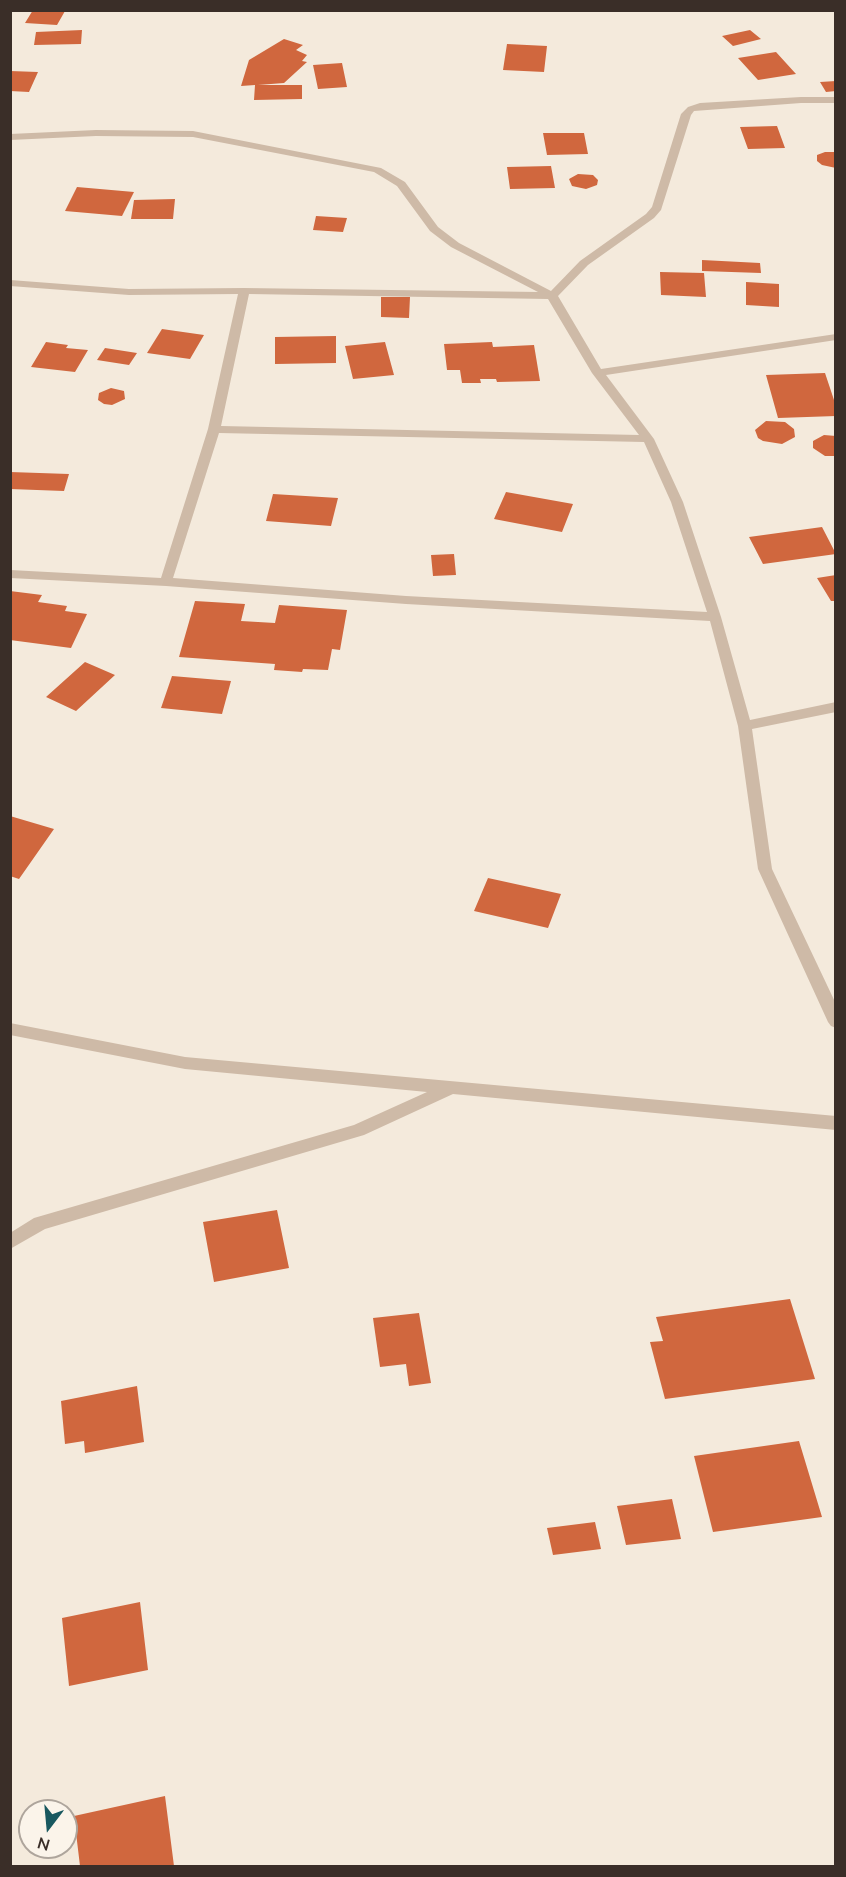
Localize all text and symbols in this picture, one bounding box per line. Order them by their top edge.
north arrow [18,1799,78,1859]
text: N [35,1833,52,1856]

